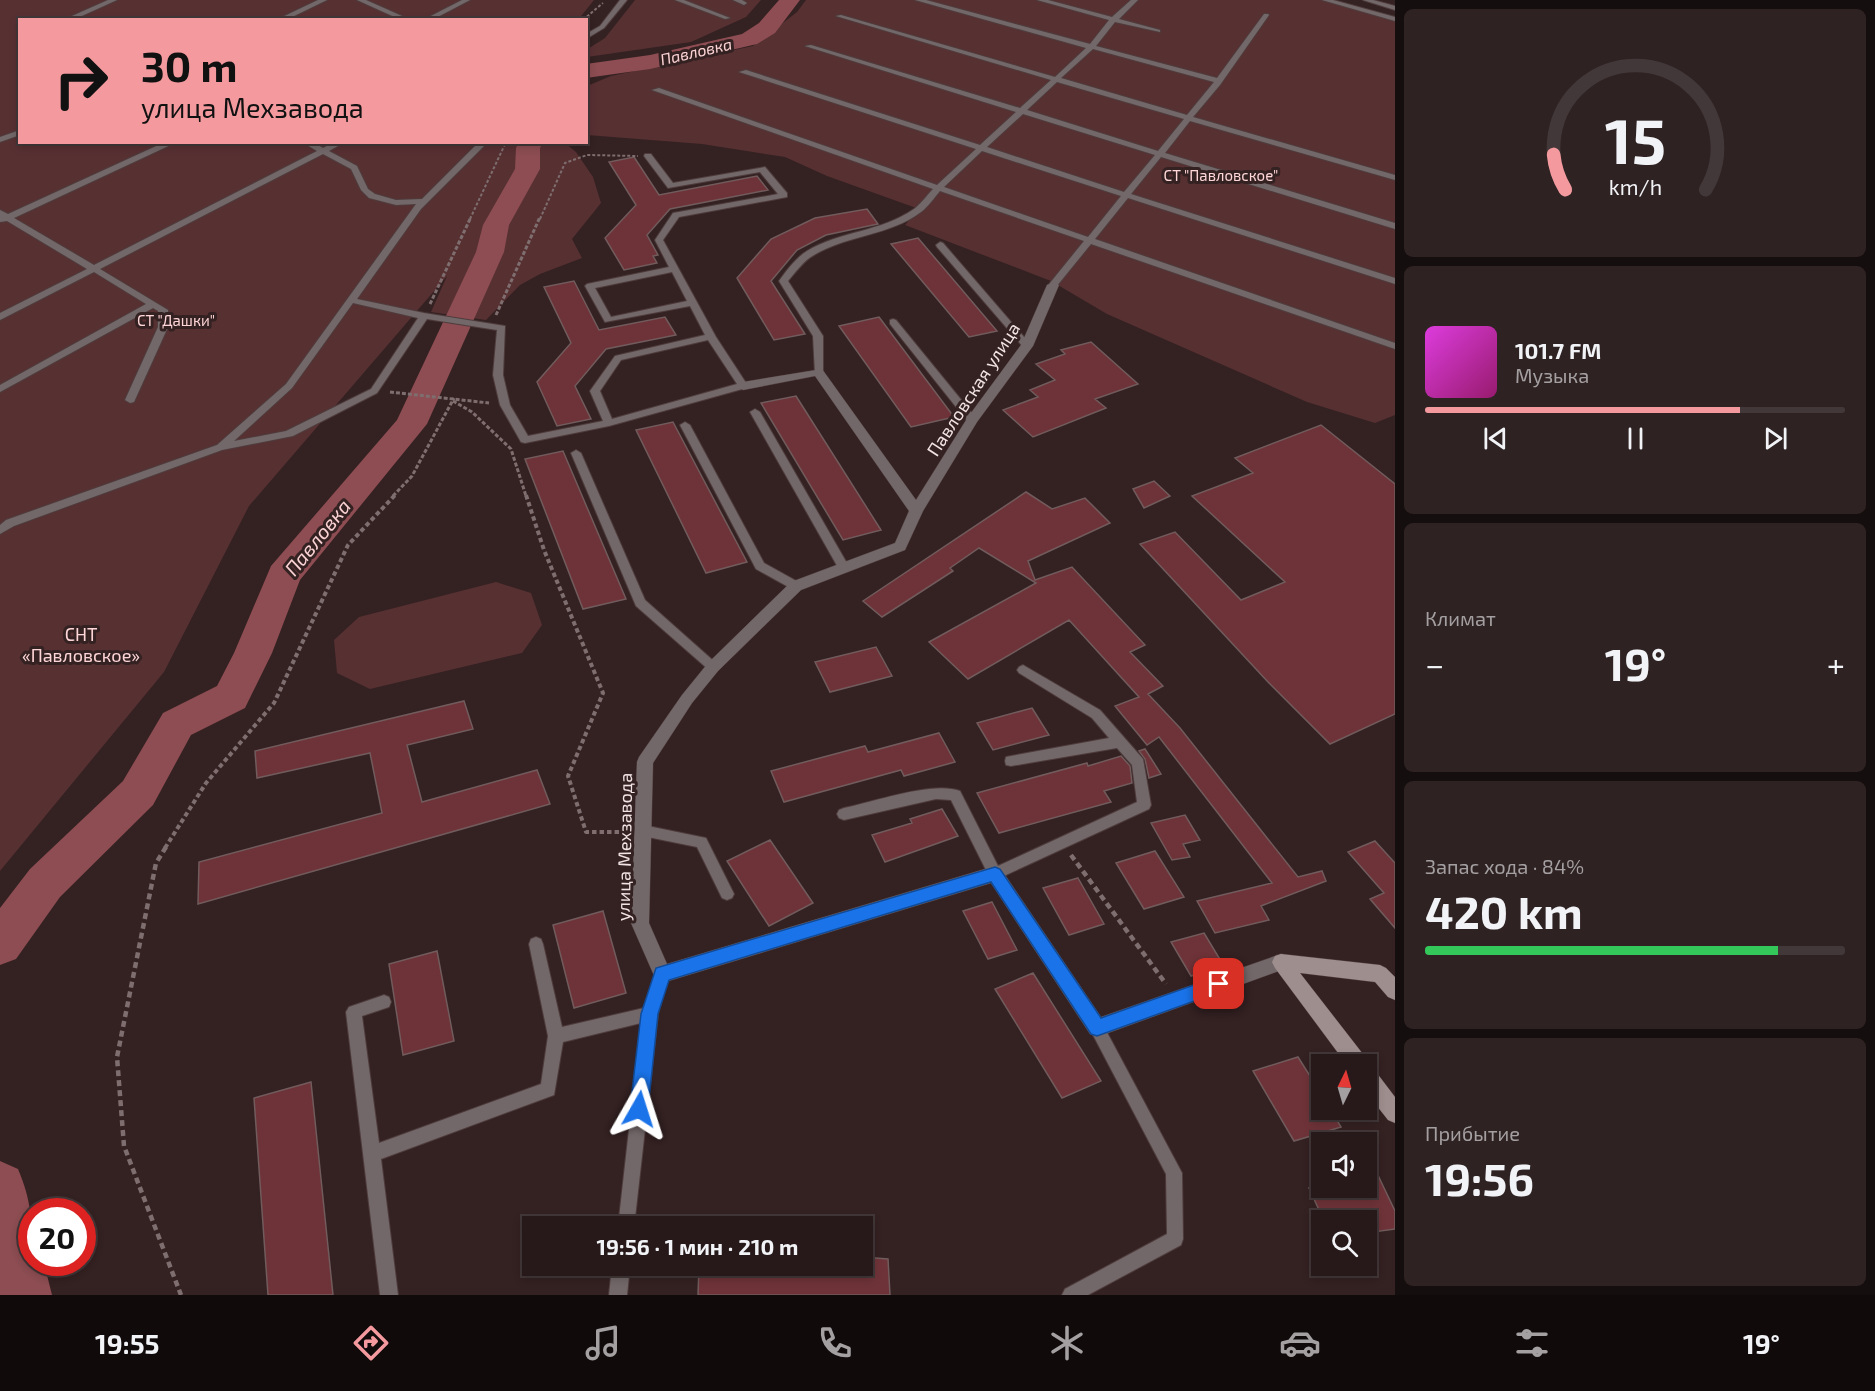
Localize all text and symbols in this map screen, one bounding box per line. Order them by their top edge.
water label: Павловка [658,34,734,68]
text: 30 m [141,40,237,90]
icon: right [42,42,120,120]
text: улица Мехзавода [141,91,364,123]
text: 15 [1604,102,1666,177]
park label: СТ "Павловское" [1164,166,1278,184]
text: km/h [1608,174,1662,199]
park label: СТ "Дашки" [137,311,215,329]
street label: Павловская улица [922,318,1024,460]
text: 101.7 FM [1515,337,1601,363]
text: Музыка [1515,363,1589,387]
icon: previous [1479,422,1512,455]
icon: pause [1619,422,1652,455]
icon: next [1759,422,1792,455]
water label: Павловка [279,494,355,580]
text: Климат [1425,606,1496,630]
park label: СНТ «Павловское» [22,623,140,666]
text: 19° [1605,636,1666,690]
text: − [1425,644,1444,684]
text: + [1827,644,1845,684]
street label: улица Мехзавода [612,773,636,921]
text: Запас хода · 84% [1425,854,1584,878]
text: 420 km [1425,884,1583,938]
pin [1193,958,1244,1009]
icon: arrive [1202,967,1235,1000]
north arrow [1311,1054,1377,1120]
map controls [1311,1054,1377,1276]
position arrow [607,1077,671,1141]
text: Прибытие [1425,1121,1520,1145]
button: sound [1311,1132,1377,1198]
text: 19:56 [1425,1151,1534,1205]
speed limit sign: 20 [18,1198,96,1276]
button: search [1311,1210,1377,1276]
text: 19:56 · 1 мин · 210 m [597,1233,798,1259]
icon: directions [350,1322,392,1364]
icon: music [582,1322,624,1364]
icon: phone [814,1322,856,1364]
icon: climate [1046,1322,1088,1364]
icon: car [1279,1322,1321,1364]
icon: filters [1511,1322,1553,1364]
text: 19:55 [95,1327,159,1359]
text: 19° [1743,1327,1780,1359]

